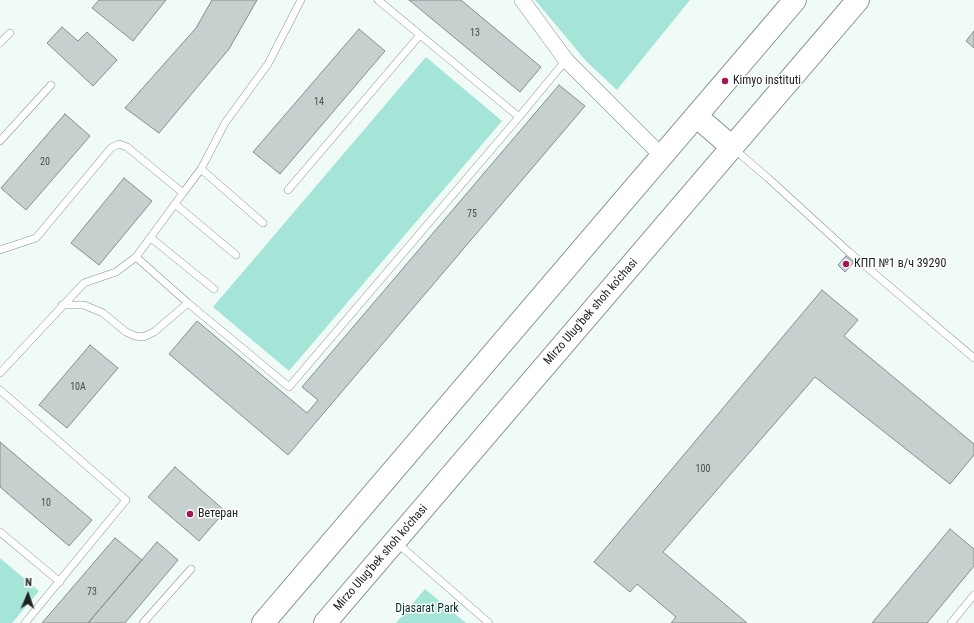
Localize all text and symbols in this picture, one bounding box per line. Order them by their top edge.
house number: 13 [470,27,480,39]
place label: Kimyo instituti [733,74,801,88]
marker: Kimyo instituti [720,76,730,86]
house number: 14 [314,96,324,108]
house number: 20 [40,156,50,168]
house number: 75 [467,208,477,220]
street label: Mirzo Ulug'bek shoh ko'chasi [541,256,641,368]
place label: КПП №1 в/ч 39290 [854,257,946,271]
marker: КПП №1 в/ч 39290 [841,259,851,269]
house number: 10А [70,381,86,393]
house number: 100 [696,463,710,475]
house number: 10 [41,497,51,509]
street label: Mirzo Ulug'bek shoh ko'chasi [331,502,431,614]
place label: Ветеран [198,507,238,521]
marker: Ветеран [185,509,195,519]
north arrow [8,575,48,615]
text: N [25,576,32,589]
house number: 73 [87,586,97,598]
park label: Djasarat Park [395,602,459,616]

